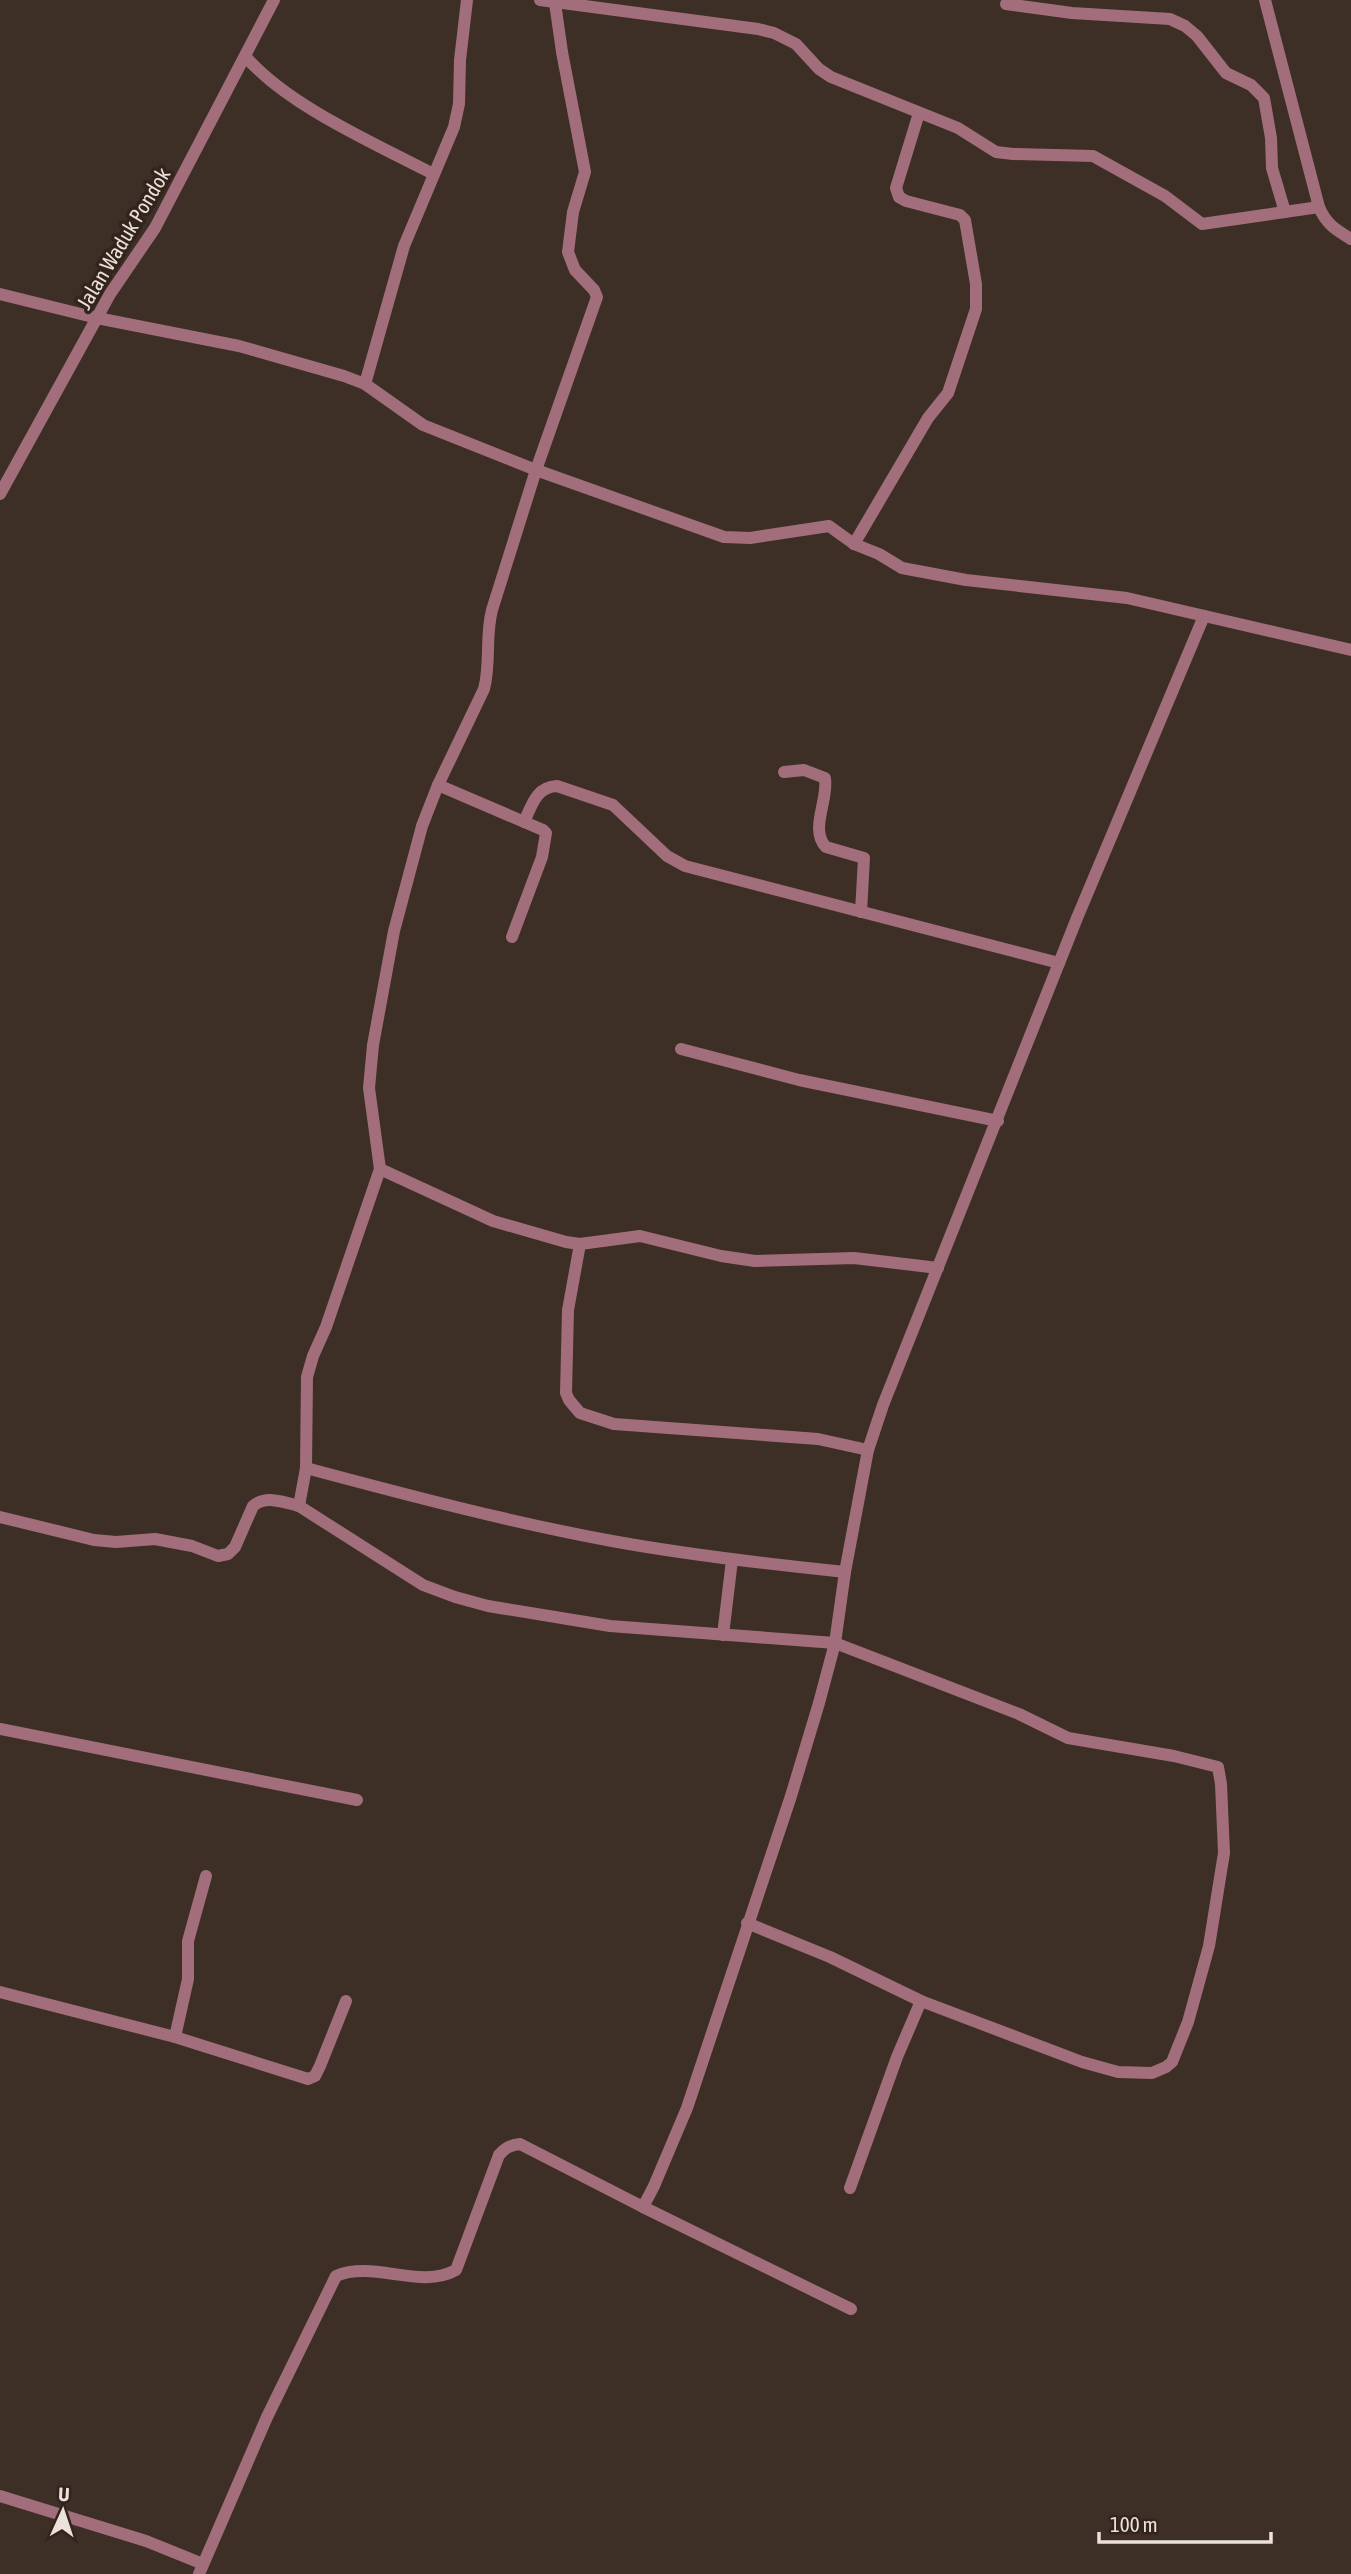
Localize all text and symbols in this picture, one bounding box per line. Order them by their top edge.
street label: Jalan Waduk Pondok [71,163,175,313]
north arrow [28,2476,98,2546]
text: U [58,2483,70,2505]
scale bar [1099,2500,1270,2544]
text: 100 m [1110,2512,1158,2536]

